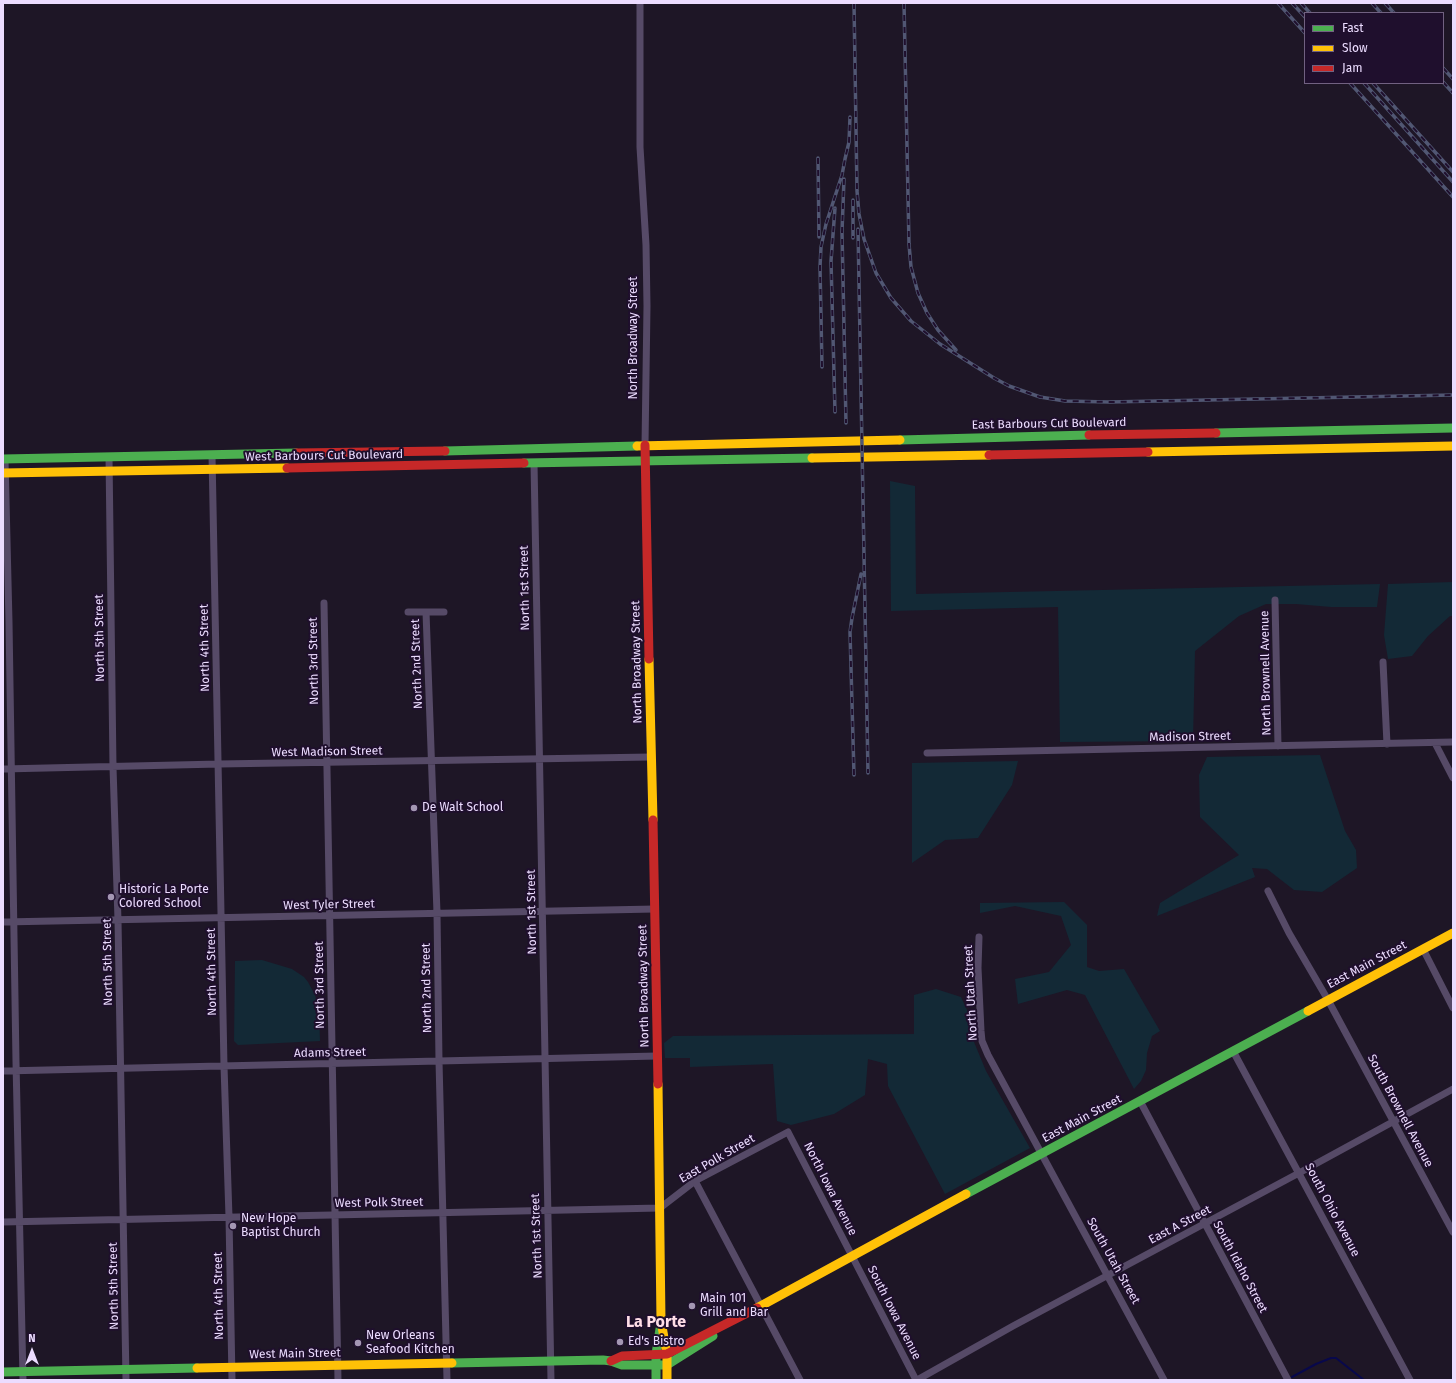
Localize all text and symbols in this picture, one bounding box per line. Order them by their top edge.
legend [1304,12,1444,84]
text: Fast [1342,21,1364,35]
text: Slow [1342,41,1368,55]
text: Jam [1342,61,1362,75]
street label: North Broadway Street [627,277,641,399]
street label: East Barbours Cut Boulevard [972,415,1126,433]
street label: West Barbours Cut Boulevard [245,447,403,465]
street label: North 1st Street [517,545,533,631]
street label: North 5th Street [92,594,108,682]
street label: North Broadway Street [629,600,645,724]
street label: North 4th Street [197,604,213,692]
street label: North Brownell Avenue [1258,610,1274,736]
street label: North 3rd Street [306,617,322,705]
street label: North 2nd Street [408,619,426,709]
street label: Madison Street [1149,729,1231,745]
street label: West Madison Street [271,744,383,760]
place label: De Walt School [422,801,503,815]
marker: De Walt School [409,803,419,813]
street label: North 1st Street [524,869,540,955]
place label: Historic La Porte Colored School [119,883,209,911]
marker: Historic La Porte Colored School [106,892,116,902]
street label: West Tyler Street [283,897,375,913]
street label: North 5th Street [100,918,116,1006]
street label: North Broadway Street [636,924,652,1048]
street label: North 4th Street [204,928,220,1016]
street label: East Main Street [1325,938,1409,992]
street label: North 3rd Street [312,941,328,1029]
street label: North 2nd Street [419,943,435,1033]
street label: North Utah Street [961,945,981,1041]
street label: Adams Street [294,1045,366,1061]
street label: South Brownell Avenue [1364,1052,1436,1170]
street label: East Main Street [1040,1092,1124,1146]
street label: East Polk Street [677,1132,757,1186]
street label: North Iowa Avenue [800,1140,860,1238]
street label: South Ohio Avenue [1301,1161,1363,1259]
street label: North 1st Street [528,1193,546,1279]
street label: West Polk Street [335,1195,423,1211]
street label: East A Street [1146,1203,1214,1247]
place label: New Hope Baptist Church [241,1212,320,1240]
street label: South Utah Street [1083,1215,1143,1307]
street label: South Idaho Street [1210,1219,1270,1315]
marker: New Hope Baptist Church [228,1221,238,1231]
street label: North 5th Street [106,1242,122,1330]
street label: North 4th Street [211,1252,227,1340]
street label: South Iowa Avenue [864,1264,924,1362]
place label: Main 101 Grill and Bar [700,1292,768,1320]
marker: Main 101 Grill and Bar [687,1301,697,1311]
district label: La Porte [626,1313,686,1333]
place label: New Orleans Seafood Kitchen [366,1329,455,1357]
north arrow [12,1331,52,1371]
text: N [28,1332,36,1345]
place label: Ed's Bistro [628,1335,685,1349]
marker: Ed's Bistro [615,1337,625,1347]
marker: New Orleans Seafood Kitchen [353,1338,363,1348]
street label: West Main Street [249,1346,341,1362]

